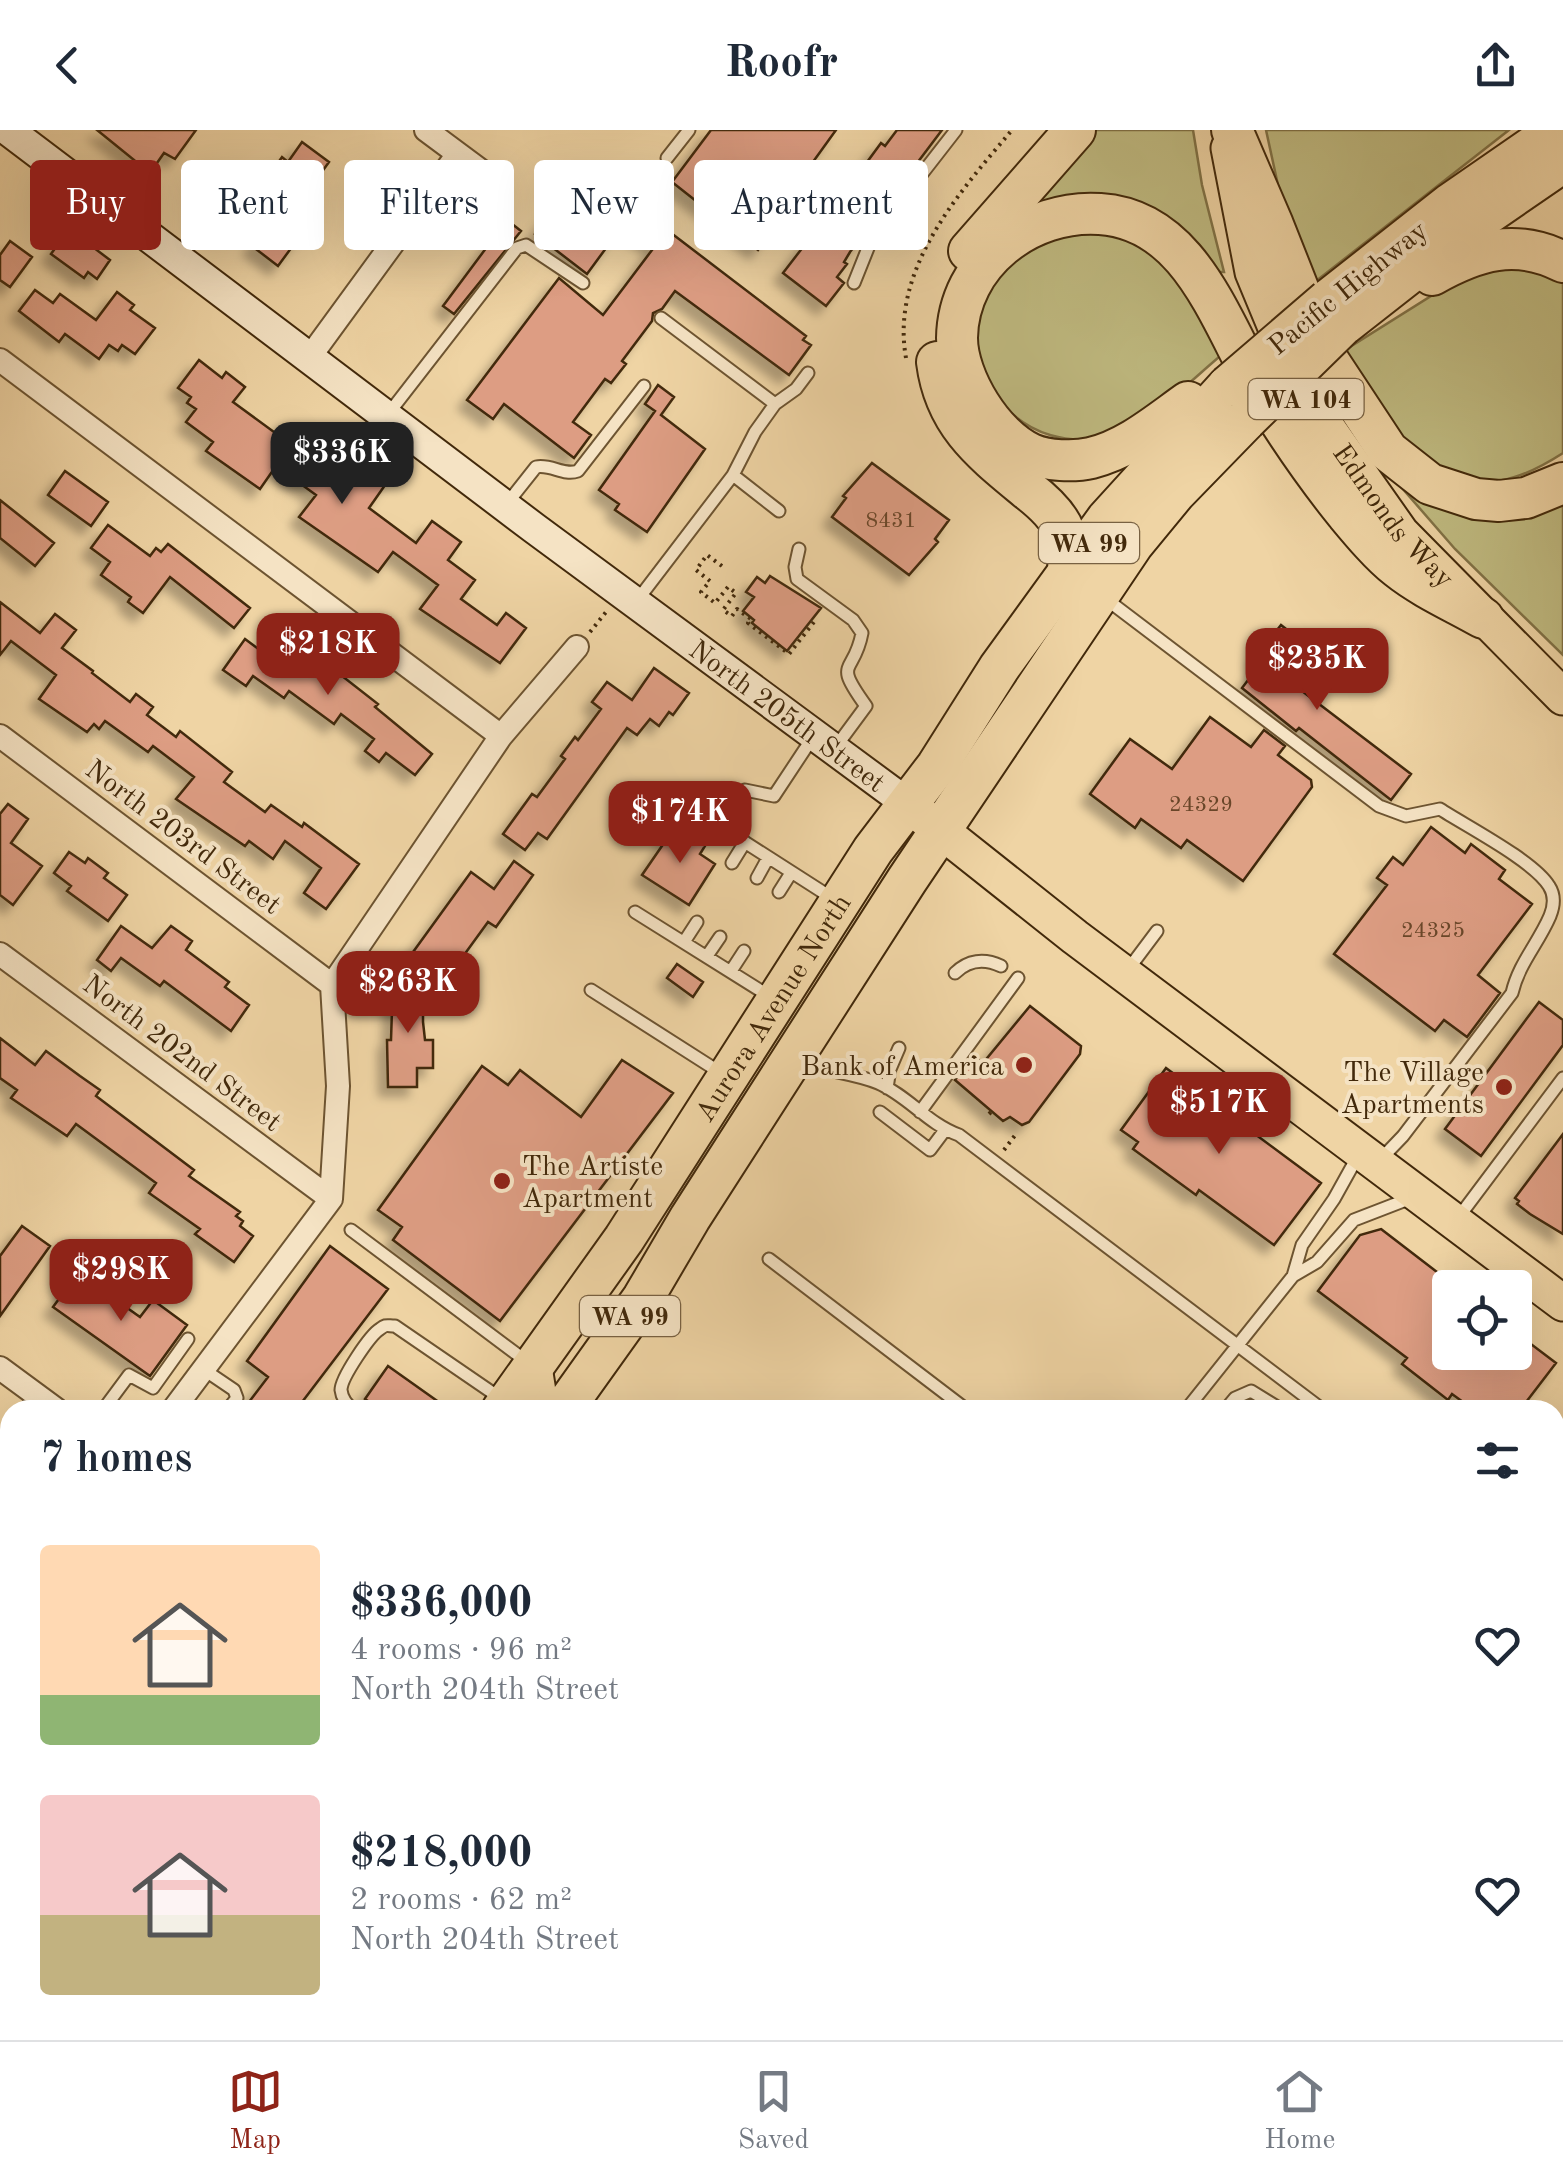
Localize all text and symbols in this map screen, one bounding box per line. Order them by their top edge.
icon: back [40,38,95,93]
icon: share [1468,38,1523,93]
text: Roofr [725,42,838,87]
chip: Buy [30,160,161,250]
chip: Rent [181,160,324,250]
chip: Filters [344,160,514,250]
chip: New [534,160,674,250]
chip: Apartment [694,160,928,250]
street label: Pacific Highway [1264,217,1434,362]
road number: WA 104 [1248,379,1364,419]
pin: $336K [272,422,412,507]
text: $336K [293,438,391,470]
street label: Edmonds Way [1326,440,1458,595]
house number: 8431 [865,510,917,532]
road number: WA 99 [1039,523,1139,563]
pin: $218K [258,613,398,698]
pin: $235K [1247,628,1387,713]
text: $218K [279,629,377,661]
street label: North 205th Street [683,636,889,799]
text: $235K [1268,644,1366,676]
street label: North 203rd Street [79,756,285,921]
pin: $174K [610,781,750,866]
house number: 24329 [1169,794,1233,816]
text: $174K [631,797,729,829]
street label: Aurora Avenue North [692,890,858,1128]
house number: 24325 [1401,920,1465,942]
pin: $263K [338,951,478,1036]
text: $263K [359,967,457,999]
street label: North 202nd Street [77,971,286,1138]
place label: Bank of America [801,1054,1004,1082]
marker: Bank of America [1013,1054,1035,1076]
place label: The Village Apartments [1341,1060,1484,1120]
pin: $517K [1149,1072,1289,1157]
marker: The Village Apartments [1493,1076,1515,1098]
text: $517K [1170,1088,1268,1120]
place label: The Artiste Apartment [522,1154,663,1214]
marker: The Artiste Apartment [491,1170,513,1192]
pin: $298K [51,1239,191,1324]
text: $298K [72,1255,170,1287]
map controls [1432,1270,1532,1370]
button: locate [1432,1270,1532,1370]
road number: WA 99 [580,1296,680,1336]
icon: filters [1470,1433,1525,1488]
text: 7 homes [40,1439,192,1481]
text: $336,000 [350,1584,532,1626]
icon: home [120,1585,240,1705]
icon: heart [1470,1618,1525,1673]
text: 4 rooms · 96 m² [350,1635,572,1667]
text: North 204th Street [350,1675,619,1707]
text: $218,000 [350,1834,532,1876]
icon: home [120,1835,240,1955]
icon: heart [1470,1868,1525,1923]
text: 2 rooms · 62 m² [350,1885,572,1917]
text: North 204th Street [350,1925,619,1957]
tab: Map [228,2064,283,2159]
tab: Saved [738,2064,809,2159]
tab: Home [1264,2064,1335,2159]

